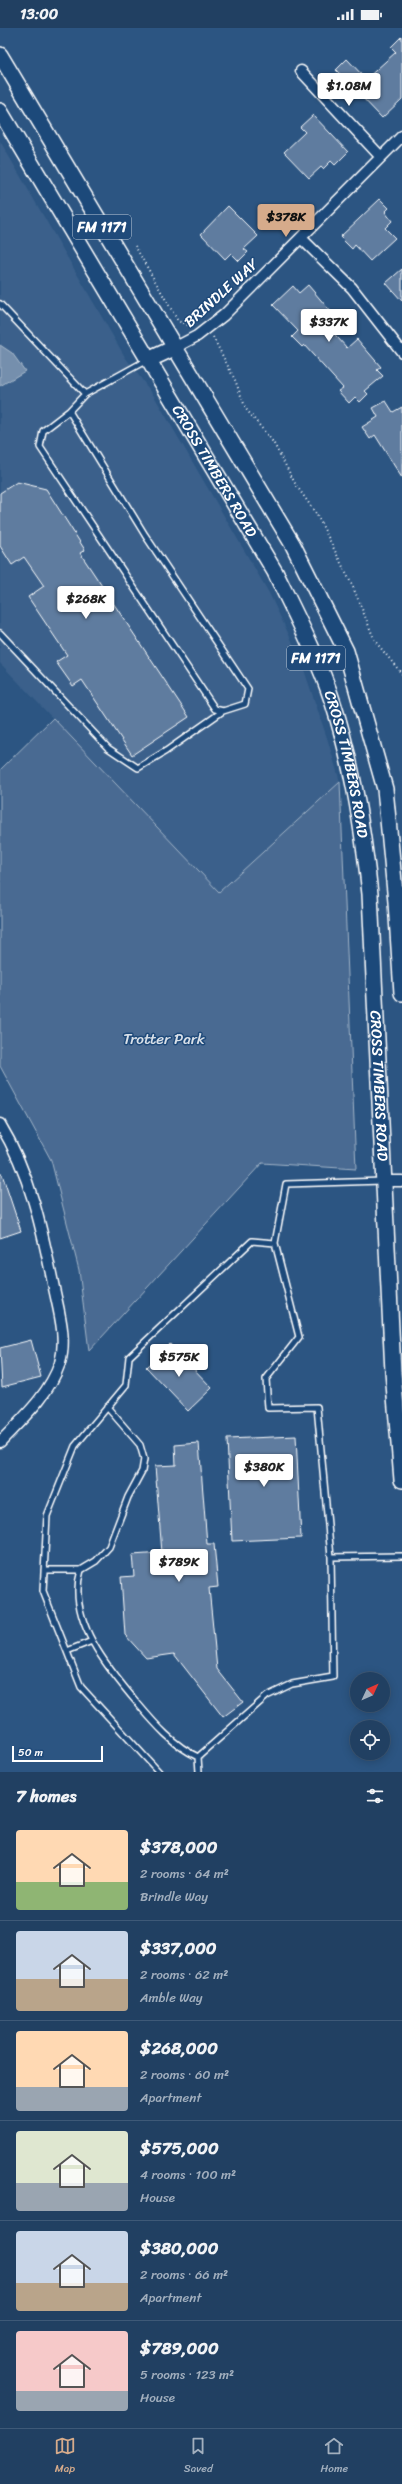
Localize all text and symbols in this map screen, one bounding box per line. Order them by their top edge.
text: 13:00 [20,1,58,27]
pin: $1.08M [316,73,382,107]
text: $1.08M [327,74,371,97]
pin: $378K [258,204,314,238]
text: $378K [266,205,306,228]
road number: FM 1171 [73,215,131,239]
street label: BRINDLE WAY [178,251,266,334]
pin: $337K [301,309,357,343]
text: $337K [310,310,348,333]
street label: CROSS TIMBERS ROAD [165,399,264,542]
pin: $268K [58,586,114,620]
text: $268K [66,587,106,610]
road number: FM 1171 [287,646,345,670]
street label: CROSS TIMBERS ROAD [317,687,376,840]
street label: CROSS TIMBERS ROAD [363,1010,396,1162]
park label: Trotter Park [123,1026,206,1052]
pin: $575K [151,1344,207,1378]
text: $575K [159,1345,199,1368]
pin: $380K [236,1454,292,1488]
text: $380K [244,1455,284,1478]
pin: $789K [151,1549,207,1583]
text: $789K [159,1550,199,1573]
north arrow [350,1672,390,1712]
map controls [350,1672,390,1760]
button: locate [350,1720,390,1760]
text: 50 m [18,1743,43,1762]
scale bar [12,1744,103,1763]
text: 7 homes [16,1781,76,1811]
icon: filters [364,1785,386,1807]
text: $378,000 [140,1832,218,1862]
icon: home [48,1846,96,1894]
text: 2 rooms · 64 m² [140,1862,229,1885]
text: Brindle Way [140,1885,208,1908]
text: $337,000 [140,1933,217,1963]
icon: home [48,1947,96,1995]
text: 2 rooms · 62 m² [140,1963,228,1986]
text: Amble Way [140,1986,203,2009]
text: $268,000 [140,2033,218,2063]
icon: home [48,2047,96,2095]
text: 2 rooms · 60 m² [140,2063,229,2086]
text: Apartment [140,2086,201,2109]
text: $575,000 [140,2133,219,2163]
icon: home [48,2147,96,2195]
text: 4 rooms · 100 m² [140,2163,236,2186]
text: House [140,2186,175,2209]
text: $380,000 [140,2233,219,2263]
icon: home [48,2247,96,2295]
text: 2 rooms · 66 m² [140,2263,228,2286]
text: Apartment [140,2286,201,2309]
text: $789,000 [140,2333,219,2363]
icon: home [48,2347,96,2395]
text: 5 rooms · 123 m² [140,2363,234,2386]
text: House [140,2386,175,2409]
tab: Map [54,2435,76,2478]
tab: Saved [184,2435,213,2478]
tab: Home [321,2435,348,2478]

